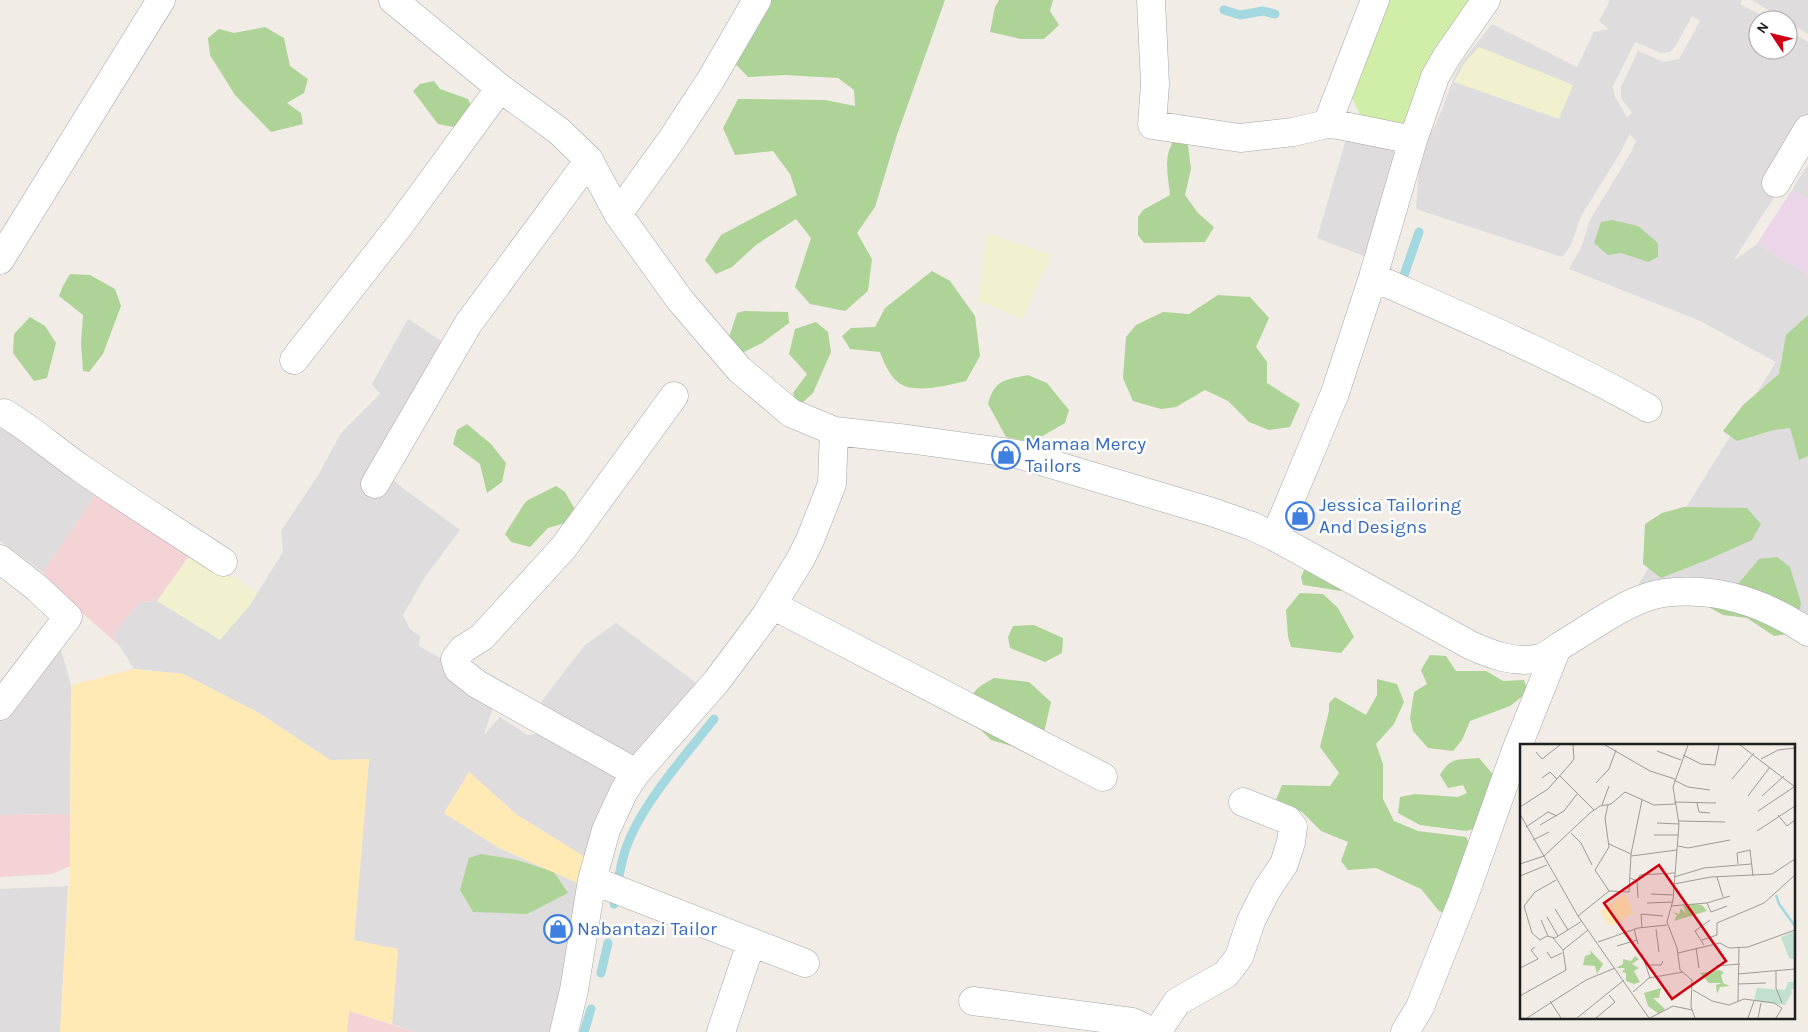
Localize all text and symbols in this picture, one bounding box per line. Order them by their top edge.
north arrow [1748,10,1798,60]
text: N [1753,19,1773,37]
place label: Mamaa Mercy Tailors [1025,433,1146,477]
shop icon: Mamaa Mercy Tailors [991,440,1021,470]
place label: Jessica Tailoring And Designs [1319,494,1462,538]
shop icon: Jessica Tailoring And Designs [1285,501,1315,531]
inset map [1520,744,1796,1020]
shop icon: Nabantazi Tailor [543,914,573,944]
place label: Nabantazi Tailor [577,918,717,940]

